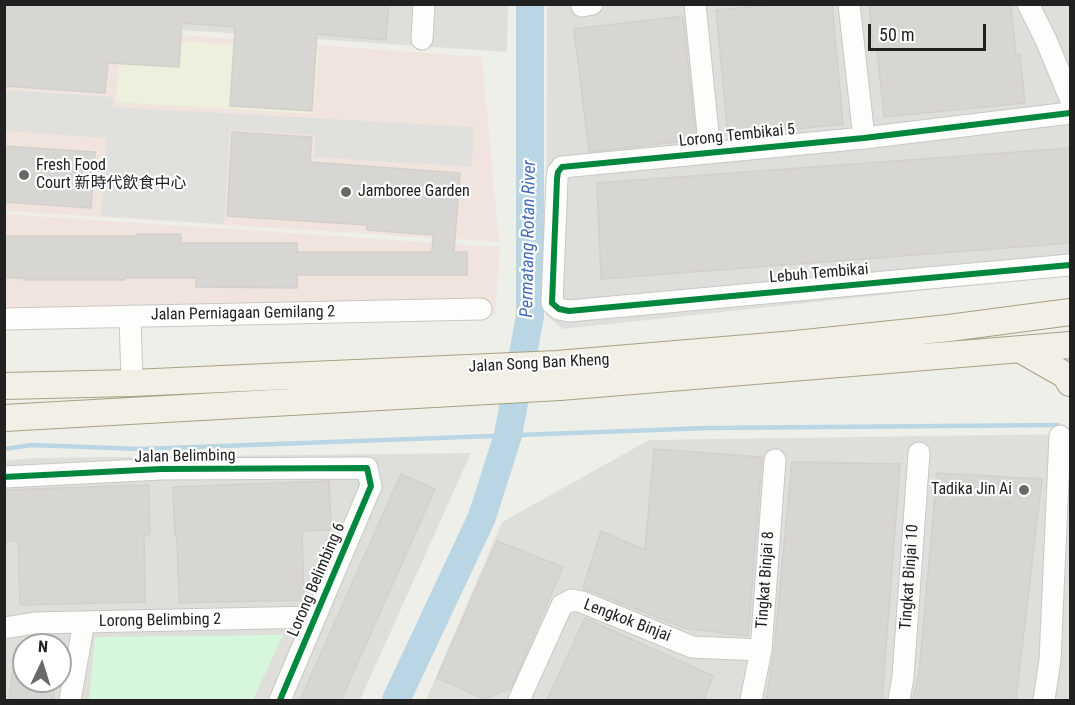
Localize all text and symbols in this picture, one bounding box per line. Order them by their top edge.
scale bar [871,12,990,50]
text: 50 m [879,24,914,45]
street label: Lorong Tembikai 5 [678,120,796,152]
place label: Fresh Food Court 新時代飲食中心 [36,156,187,194]
water label: Permatang Rotan River [517,160,541,318]
marker: Fresh Food Court 新時代飲食中心 [17,168,31,182]
place label: Jamboree Garden [358,182,470,202]
marker: Jamboree Garden [339,185,353,199]
street label: Lebuh Tembikai [769,260,869,288]
street label: Jalan Perniagaan Gemilang 2 [151,303,335,325]
street label: Jalan Song Ban Kheng [468,351,610,377]
street label: Jalan Belimbing [134,447,236,467]
place label: Tadika Jin Ai [931,480,1012,500]
marker: Tadika Jin Ai [1017,483,1031,497]
street label: Lorong Belimbing 6 [284,520,350,640]
street label: Tingkat Binjai 10 [897,524,923,630]
street label: Tingkat Binjai 8 [753,531,779,629]
street label: Lengkok Binjai [581,596,673,646]
street label: Lorong Belimbing 2 [99,610,221,632]
north arrow [12,633,72,693]
text: N [38,637,49,656]

